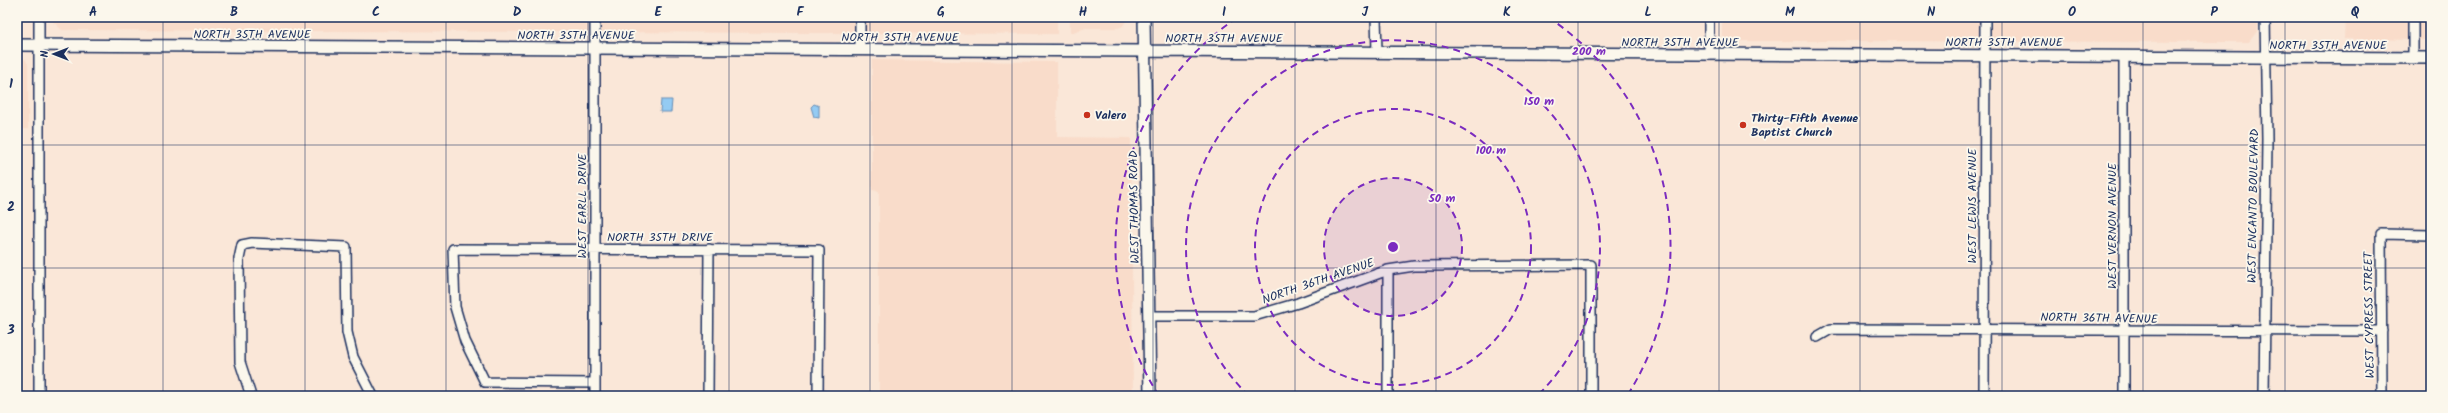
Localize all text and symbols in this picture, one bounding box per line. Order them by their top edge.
text: A [89,2,97,23]
text: B [230,2,238,23]
text: C [372,2,380,23]
text: D [513,2,522,23]
text: E [654,2,662,23]
text: F [796,2,804,23]
text: G [937,2,945,23]
text: H [1079,2,1088,23]
text: I [1222,2,1226,23]
text: J [1362,2,1369,23]
text: K [1503,2,1511,23]
text: L [1644,2,1652,23]
text: M [1785,2,1795,23]
text: N [1927,2,1936,23]
text: O [2068,2,2076,23]
text: P [2210,2,2218,23]
text: Q [2351,2,2360,23]
street label: NORTH 35TH AVENUE [193,25,312,44]
street label: NORTH 35TH AVENUE [517,26,636,45]
street label: NORTH 35TH AVENUE [841,28,960,47]
street label: NORTH 35TH AVENUE [1165,29,1284,48]
street label: NORTH 35TH AVENUE [1621,33,1740,52]
street label: NORTH 35TH AVENUE [1945,33,2064,52]
north arrow [34,34,74,74]
street label: NORTH 35TH AVENUE [2269,36,2388,55]
text: 200 m [1572,42,1606,61]
text: N [36,50,54,57]
text: 1 [9,74,13,95]
text: 150 m [1524,92,1554,111]
place label: Valero [1095,106,1127,125]
place label: Thirty-Fifth Avenue Baptist Church [1751,109,1858,142]
marker: Valero [1082,110,1092,120]
marker: Thirty-Fifth Avenue Baptist Church [1738,120,1748,130]
street label: WEST ENCANTO BOULEVARD [2243,128,2264,283]
text: 100 m [1476,141,1506,160]
street label: WEST LEWIS AVENUE [1963,148,1982,263]
street label: WEST THOMAS ROAD [1124,150,1145,264]
street label: WEST EARLL DRIVE [573,152,592,259]
street label: WEST VERNON AVENUE [2103,162,2122,289]
text: 50 m [1428,189,1456,208]
text: 2 [7,197,15,218]
street label: NORTH 35TH DRIVE [607,228,714,247]
centre of rings [1386,240,1400,254]
street label: WEST CYPRESS STREET [2359,250,2380,378]
street label: NORTH 36TH AVENUE [1259,253,1378,310]
street label: NORTH 36TH AVENUE [2040,308,2159,329]
text: 3 [6,320,15,341]

